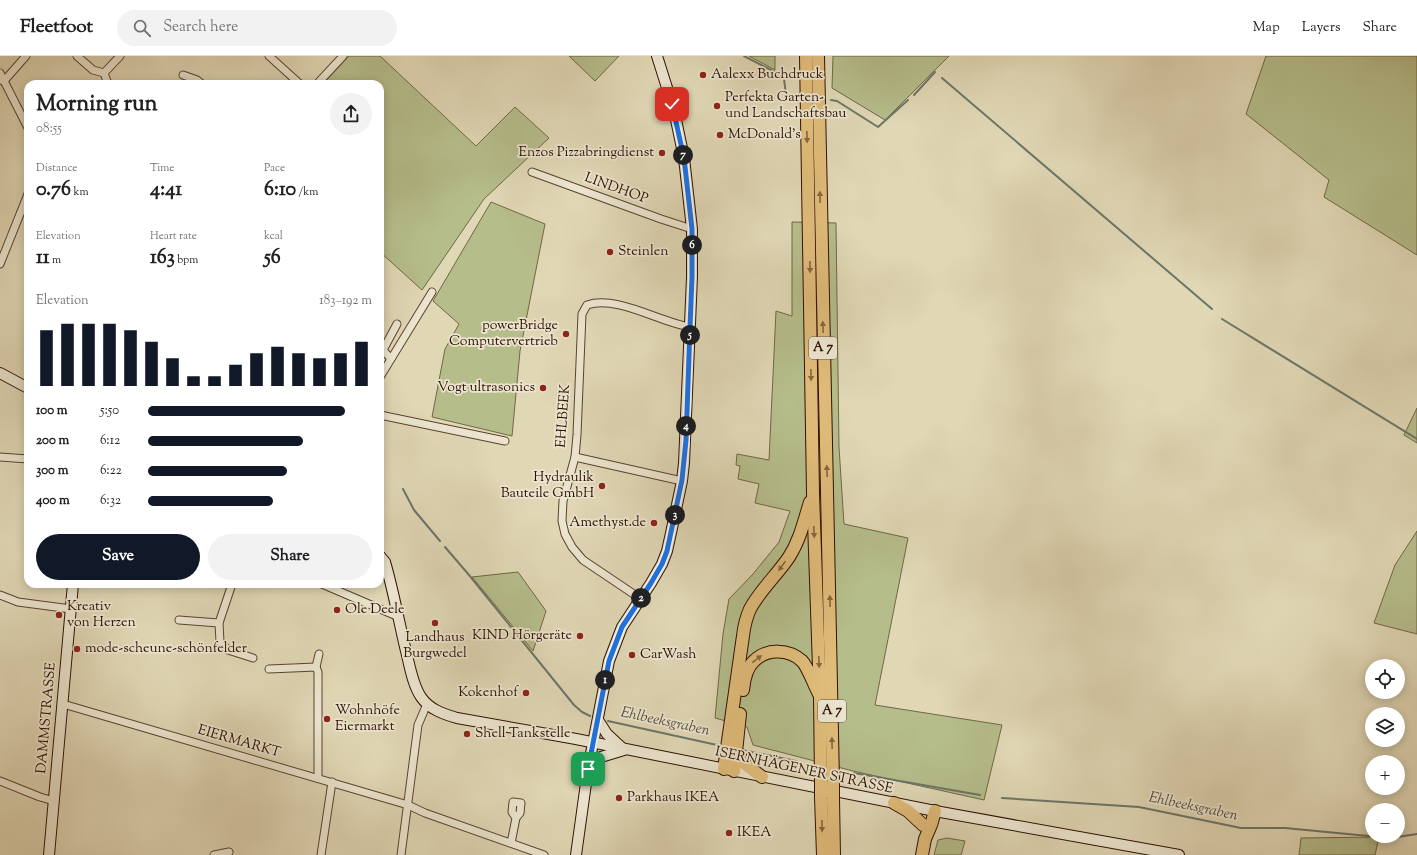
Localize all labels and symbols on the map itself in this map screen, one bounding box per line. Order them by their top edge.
place label: Aalexx Buchdruck [711,65,824,85]
marker: Aalexx Buchdruck [698,70,708,80]
pin [655,87,689,121]
place label: Perfekta Garten- und Landschaftsbau [725,88,846,124]
marker: Perfekta Garten- und Landschaftsbau [712,101,722,111]
place label: McDonald's [728,125,801,145]
marker: McDonald's [715,130,725,140]
one-way arrow [804,131,810,144]
place label: Enzos Pizzabringdienst [519,143,654,163]
pin: 7 [673,145,693,165]
marker: Enzos Pizzabringdienst [657,148,667,158]
street label: LINDHOP [581,168,651,210]
one-way arrow [817,190,823,203]
pin: 6 [682,235,702,255]
place label: Steinlen [618,242,668,262]
marker: Steinlen [605,247,615,257]
one-way arrow [807,261,813,274]
place label: powerBridge Computervertrieb [449,316,558,352]
one-way arrow [820,320,826,333]
pin: 5 [680,325,700,345]
marker: powerBridge Computervertrieb [561,329,571,339]
road number: A 7 [809,337,837,359]
one-way arrow [808,369,815,381]
place label: Vogt ultrasonics [437,378,535,398]
marker: Vogt ultrasonics [538,383,548,393]
street label: EHLBEEK [552,383,576,449]
pin: 4 [676,416,696,436]
one-way arrow [823,465,830,477]
place label: Hydraulik Bauteile GmbH [501,468,594,504]
marker: Hydraulik Bauteile GmbH [597,481,607,491]
pin: 3 [665,505,685,525]
place label: Amethyst.de [569,513,646,533]
marker: Amethyst.de [649,518,659,528]
one-way arrow [811,526,818,538]
one-way arrow [778,560,787,571]
pin: 2 [631,588,651,608]
one-way arrow [827,594,833,607]
place label: Kreativ von Herzen [67,597,136,633]
place label: Ole Deele [345,600,405,620]
marker: Ole Deele [332,605,342,615]
marker: Kreativ von Herzen [54,610,64,620]
marker: Landhaus Burgwedel [430,618,440,628]
place label: KIND Hörgeräte [472,626,572,646]
place label: Landhaus Burgwedel [403,628,467,664]
marker: KIND Hörgeräte [575,631,585,641]
place label: mode-scheune-schönfelder [85,639,248,659]
marker: mode-scheune-schönfelder [72,644,82,654]
place label: CarWash [640,645,697,665]
marker: CarWash [627,650,637,660]
one-way arrow [752,655,763,664]
one-way arrow [816,656,822,669]
street label: DAMMSTRASSE [32,661,62,775]
pin: 1 [595,670,615,690]
place label: Kokenhof [458,683,519,703]
marker: Kokenhof [521,688,531,698]
road number: A 7 [818,700,846,722]
place label: Wohnhöfe Eiermarkt [335,701,400,737]
water label: Ehlbeeksgraben [618,702,712,742]
marker: Wohnhöfe Eiermarkt [322,714,332,724]
street label: EIERMARKT [195,721,283,763]
place label: Shell Tankstelle [475,724,571,744]
marker: Shell Tankstelle [462,729,472,739]
one-way arrow [829,736,835,749]
street label: ISERNHÄGENER STRASSE [713,741,896,800]
pin [571,752,605,786]
water label: Ehlbeeksgraben [1146,787,1240,827]
place label: Parkhaus IKEA [627,788,720,808]
marker: Parkhaus IKEA [614,793,624,803]
one-way arrow [819,820,825,833]
place label: IKEA [737,823,772,843]
marker: IKEA [724,828,734,838]

